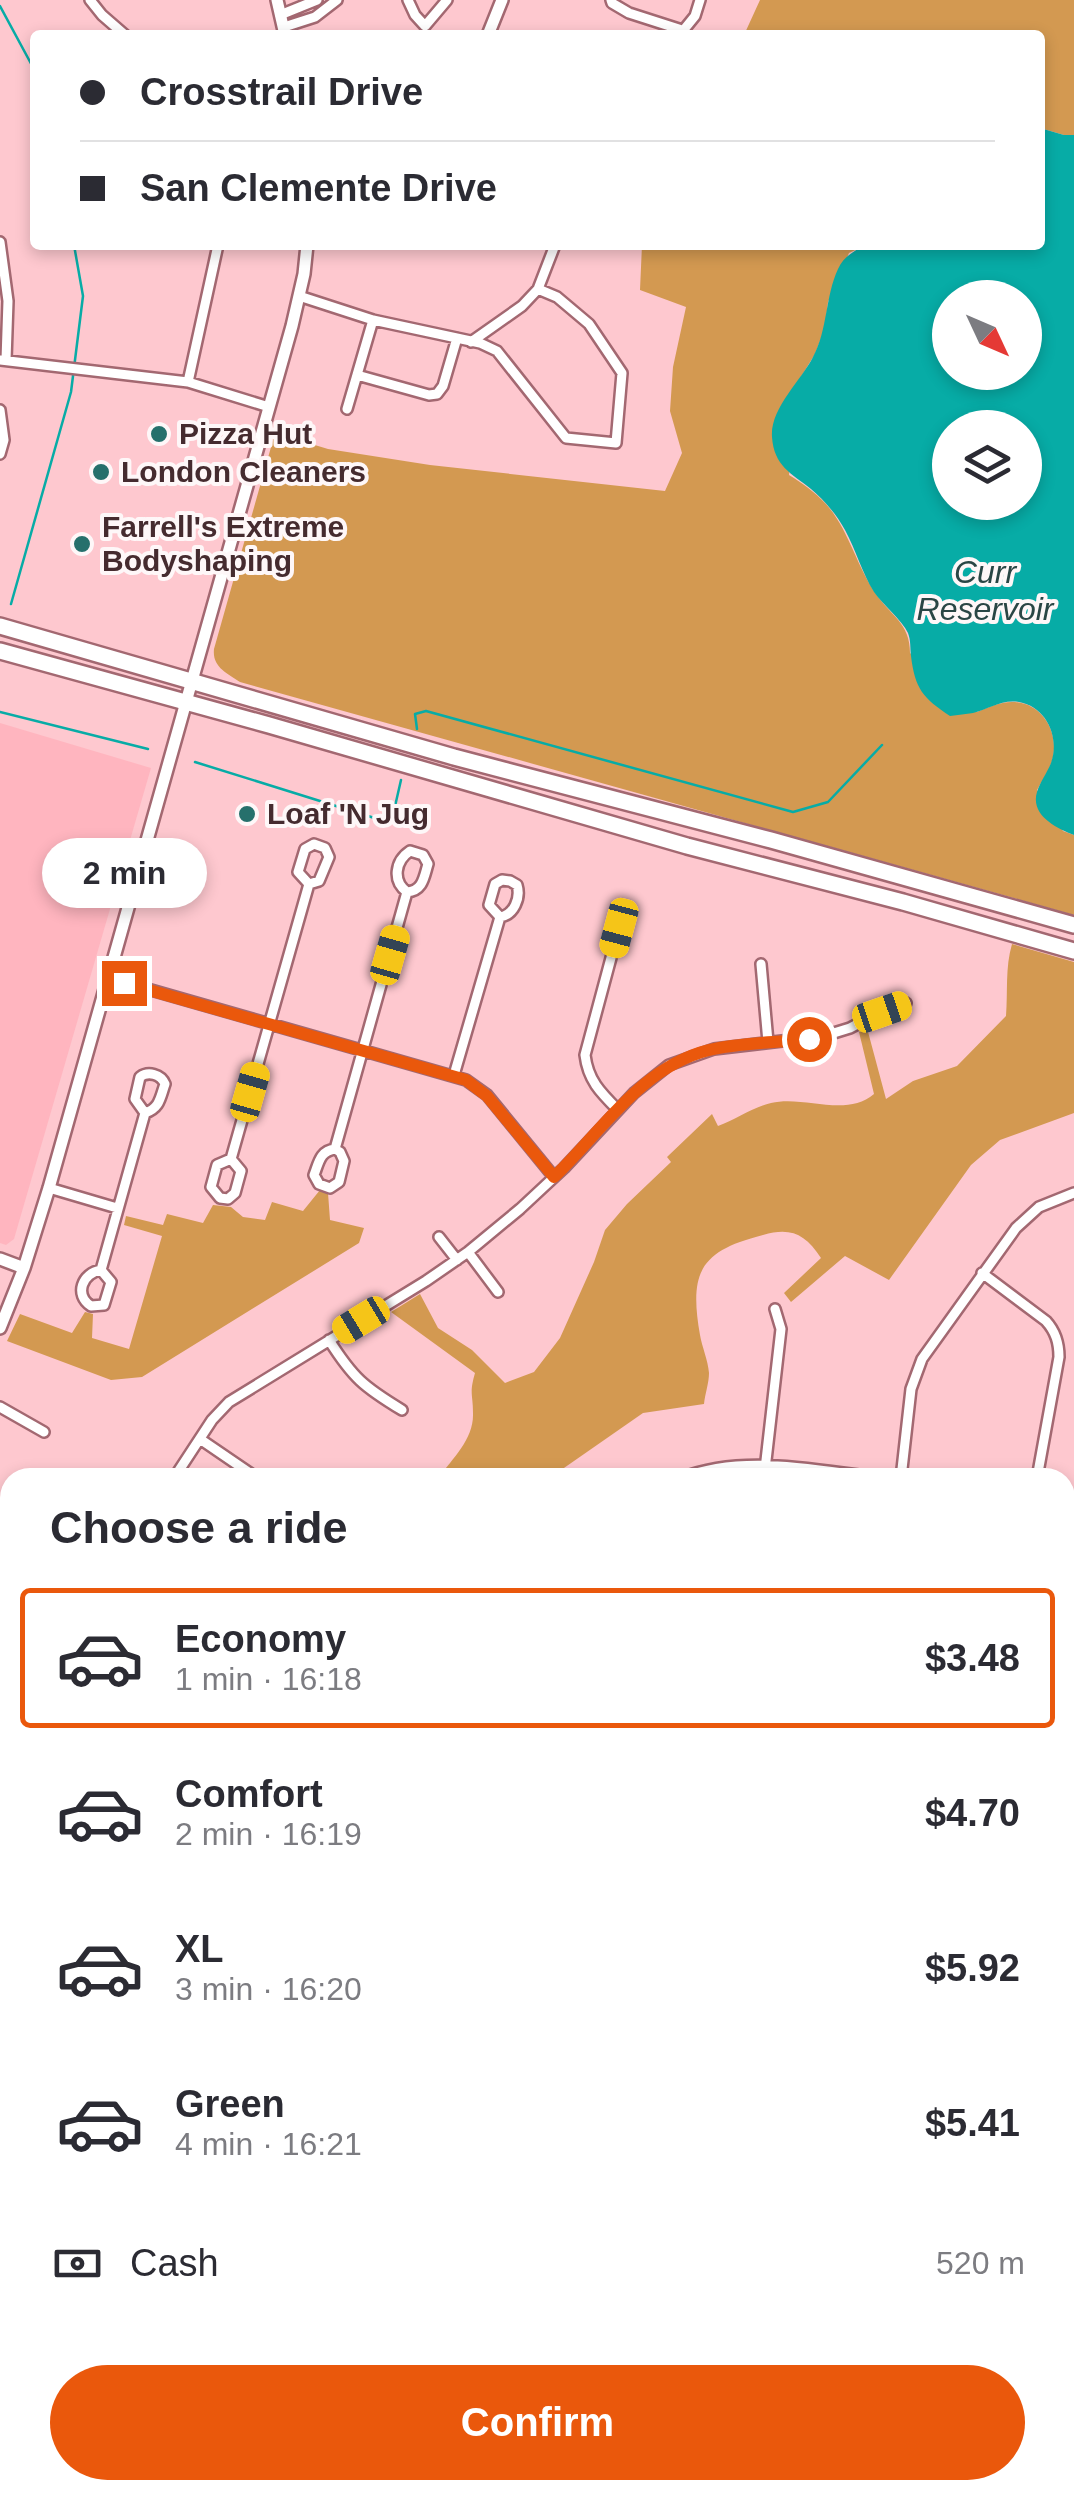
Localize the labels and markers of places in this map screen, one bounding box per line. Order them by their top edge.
place label: Pizza Hut [179,417,312,450]
marker: Pizza Hut [148,423,170,445]
place label: London Cleaners [121,455,366,488]
marker: London Cleaners [90,461,112,483]
place label: Farrell's Extreme Bodyshaping [102,510,344,577]
marker: Farrell's Extreme Bodyshaping [71,533,93,555]
place label: Loaf 'N Jug [267,797,429,830]
marker: Loaf 'N Jug [236,803,258,825]

